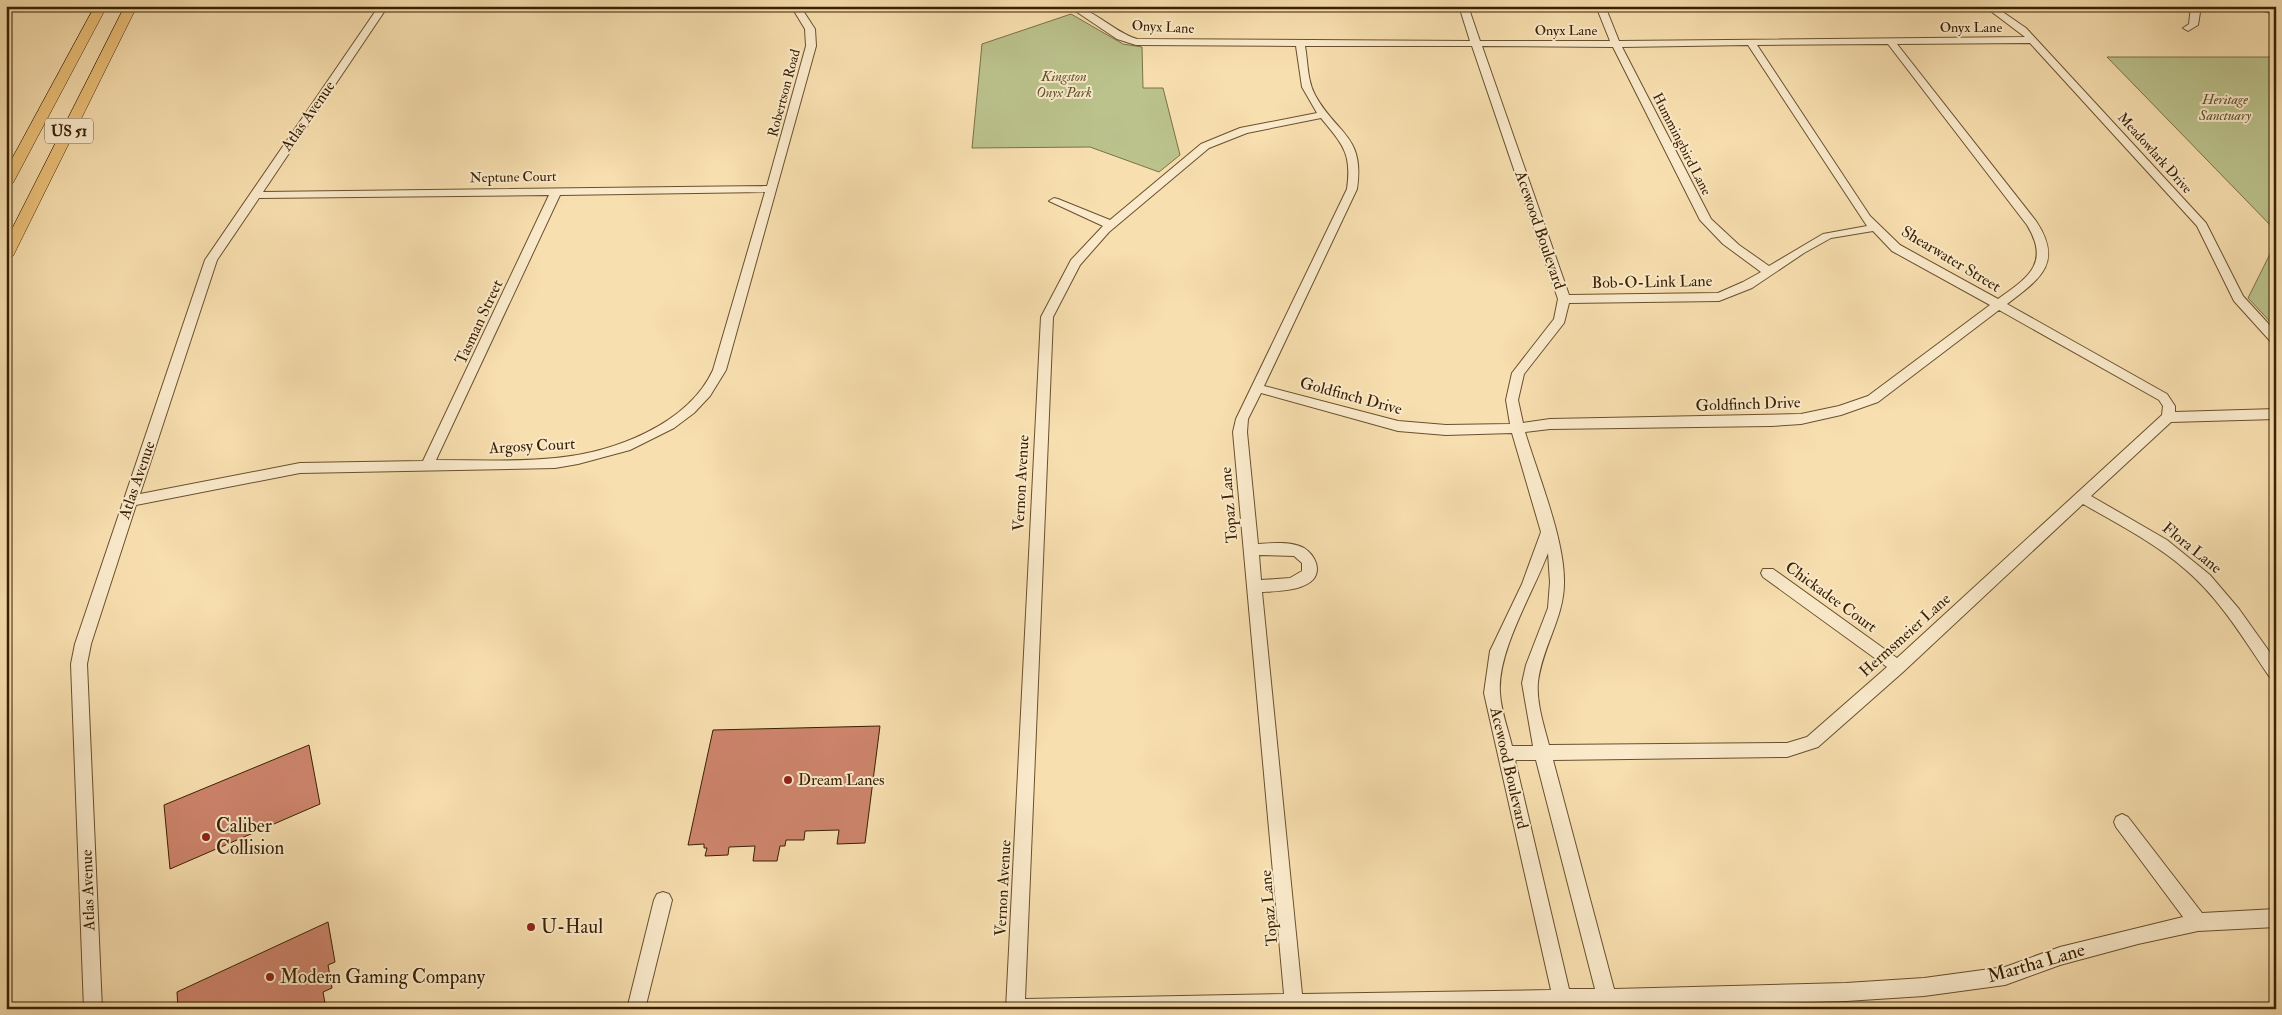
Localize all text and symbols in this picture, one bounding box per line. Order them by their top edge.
street label: Onyx Lane [1131,17,1195,38]
street label: Onyx Lane [1940,19,2003,37]
street label: Onyx Lane [1535,22,1598,40]
street label: Robertson Road [764,47,804,139]
park label: Kingston Onyx Park [1036,68,1092,101]
street label: Atlas Avenue [276,77,340,156]
street label: Hummingbird Lane [1649,90,1715,198]
park label: Heritage Sanctuary [2198,91,2251,124]
street label: Meadowlark Drive [2114,109,2196,197]
road number: US 51 [45,118,93,144]
street label: Acewood Boulevard [1510,167,1570,292]
street label: Neptune Court [469,168,557,187]
street label: Shearwater Street [1898,221,2004,297]
street label: Bob-O-Link Lane [1591,271,1713,293]
street label: Tasman Street [451,276,507,368]
street label: Goldfinch Drive [1298,373,1405,419]
street label: Goldfinch Drive [1695,392,1801,416]
street label: Argosy Court [487,434,576,458]
street label: Vernon Avenue [1008,434,1034,532]
street label: Atlas Avenue [114,438,160,523]
street label: Topaz Lane [1216,466,1243,544]
street label: Flora Lane [2158,518,2226,578]
street label: Chickadee Court [1781,557,1881,637]
street label: Hermsmeier Lane [1855,589,1955,681]
street label: Acewood Boulevard [1485,704,1533,831]
place label: Dream Lanes [798,770,885,790]
marker: Dream Lanes [782,774,794,786]
place label: Caliber Collision [216,814,284,860]
marker: Caliber Collision [200,831,212,843]
street label: Vernon Avenue [990,839,1016,937]
street label: Atlas Avenue [77,849,99,932]
street label: Topaz Lane [1256,869,1283,947]
place label: U-Haul [541,915,603,939]
marker: U-Haul [525,921,537,933]
street label: Martha Lane [1984,938,2088,988]
place label: Modern Gaming Company [280,965,486,990]
marker: Modern Gaming Company [264,971,276,983]

